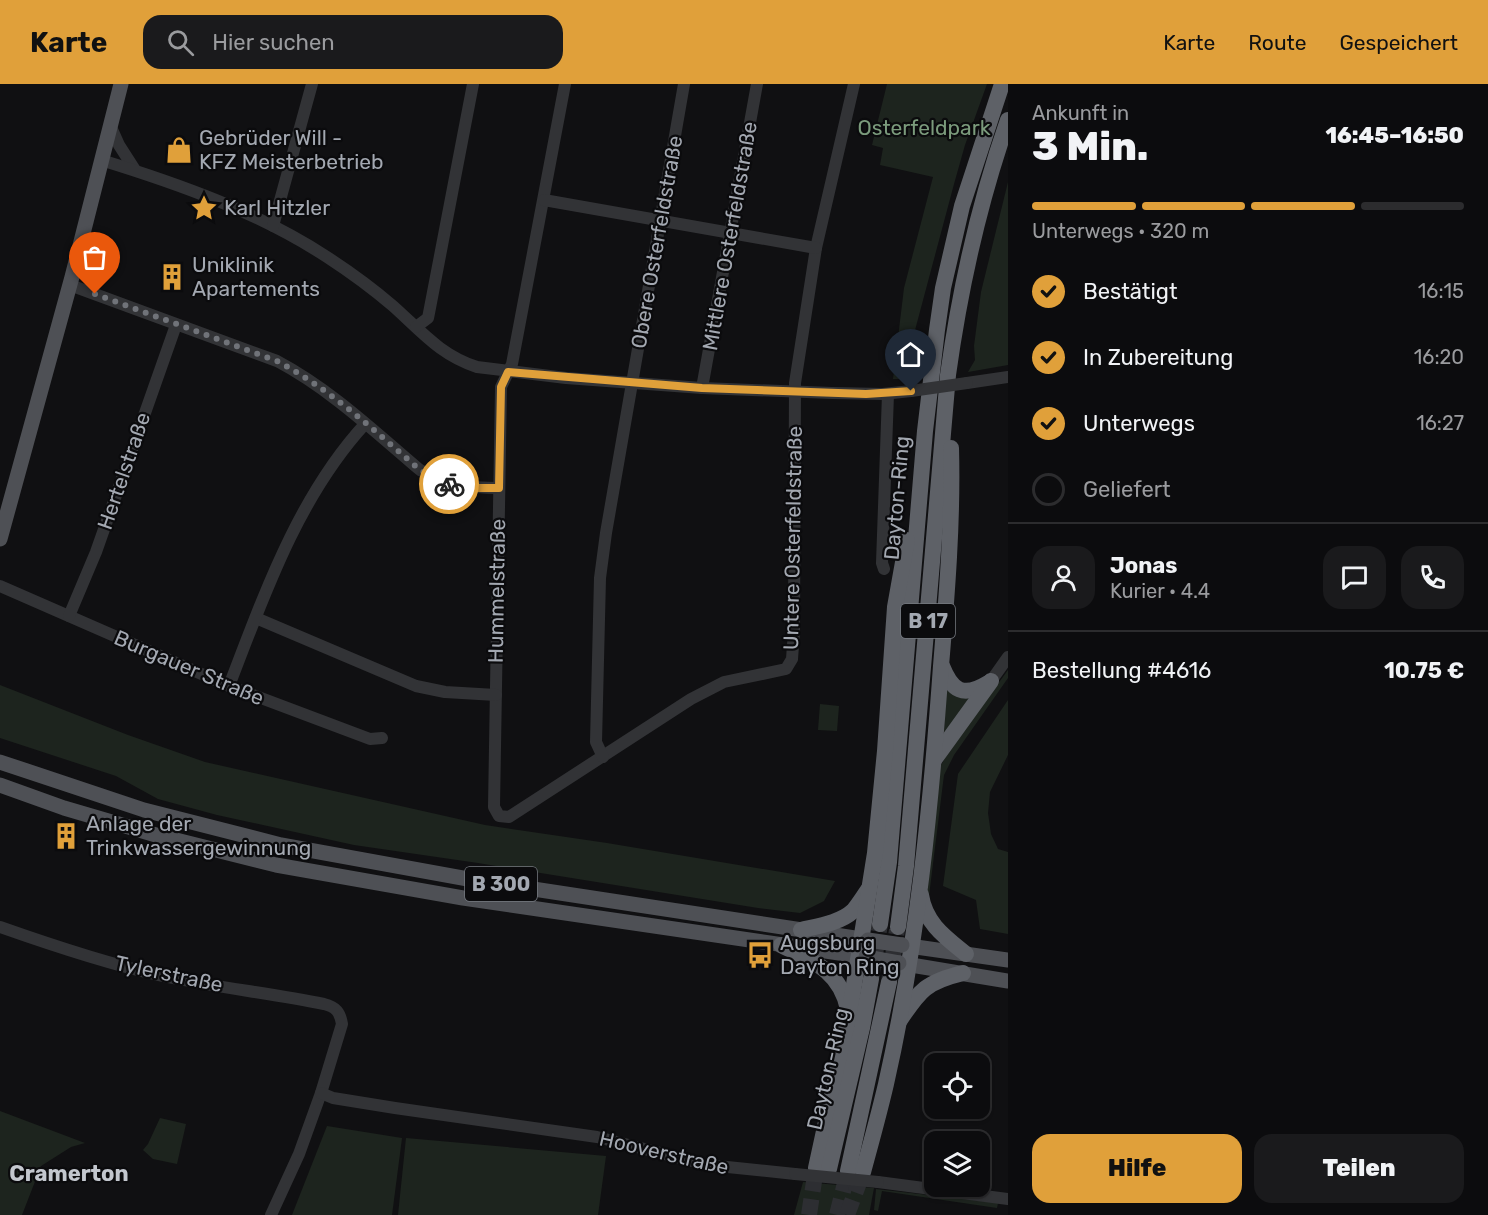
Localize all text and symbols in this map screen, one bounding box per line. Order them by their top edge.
search box [143,15,563,69]
text: Karte [30,26,107,59]
icon: search [164,26,197,59]
text: Hier suchen [212,29,335,56]
text: Karte [1163,30,1215,55]
text: Route [1248,30,1307,55]
text: Gespeichert [1340,30,1458,55]
text: Ankunft in [1032,101,1129,125]
park label: Osterfeldpark [857,115,991,140]
street label: Mittlere Osterfeldstraße [697,119,762,352]
text: 16:45–16:50 [1325,122,1464,149]
text: 3 Min. [1032,124,1148,170]
place label: Gebrüder Will - KFZ Meisterbetrieb [199,125,384,174]
street label: Obere Osterfeldstraße [625,134,688,350]
shop icon: Gebrüder Will - KFZ Meisterbetrieb [164,135,194,165]
place icon: Karl Hitzler [189,193,219,223]
place label: Karl Hitzler [224,195,330,220]
text: Unterwegs · 320 m [1032,219,1209,243]
pin [69,232,120,294]
icon: bag [78,241,111,274]
place label: Uniklinik Apartements [192,252,320,301]
building icon: Uniklinik Apartements [157,262,187,292]
icon: check [1032,275,1065,308]
text: Bestätigt [1083,278,1178,305]
text: 16:15 [1418,279,1464,303]
pin [885,329,936,391]
icon: home [894,338,927,371]
icon: check [1032,341,1065,374]
text: In Zubereitung [1083,344,1233,371]
text: 16:20 [1414,345,1464,369]
icon: check [1032,407,1065,440]
street label: Hertelstraße [92,409,155,533]
text: Unterwegs [1083,410,1195,437]
text: 16:27 [1416,411,1464,435]
street label: Untere Osterfeldstraße [778,426,807,650]
street label: Dayton-Ring [879,435,914,561]
courier [419,454,479,514]
icon: bike [433,468,466,501]
text: Geliefert [1083,476,1171,503]
street label: Hummelstraße [483,519,510,663]
button: person [1032,546,1095,609]
button: chat [1323,546,1386,609]
button: phone [1401,546,1464,609]
text: Jonas [1110,552,1178,579]
text: Kurier · 4.4 [1110,579,1210,603]
road number: B 17 [901,604,955,638]
street label: Burgauer Straße [110,625,268,710]
text: Bestellung #4616 [1032,657,1211,684]
text: 10.75 € [1384,657,1464,684]
place label: Anlage der Trinkwassergewinnung [86,811,311,860]
building icon: Anlage der Trinkwassergewinnung [51,821,81,851]
road number: B 300 [465,867,537,901]
place label: Augsburg Dayton Ring [780,930,900,979]
bus stop icon: Augsburg Dayton Ring [745,940,775,970]
street label: Tylerstraße [113,950,225,997]
street label: Dayton-Ring [801,1005,854,1132]
map controls [924,1053,990,1197]
button: locate [924,1053,990,1119]
street label: Hooverstraße [597,1125,731,1180]
button: layers [924,1131,990,1197]
button: Hilfe [1032,1134,1242,1203]
button: Teilen [1254,1134,1464,1203]
district label: Cramerton [9,1160,129,1187]

